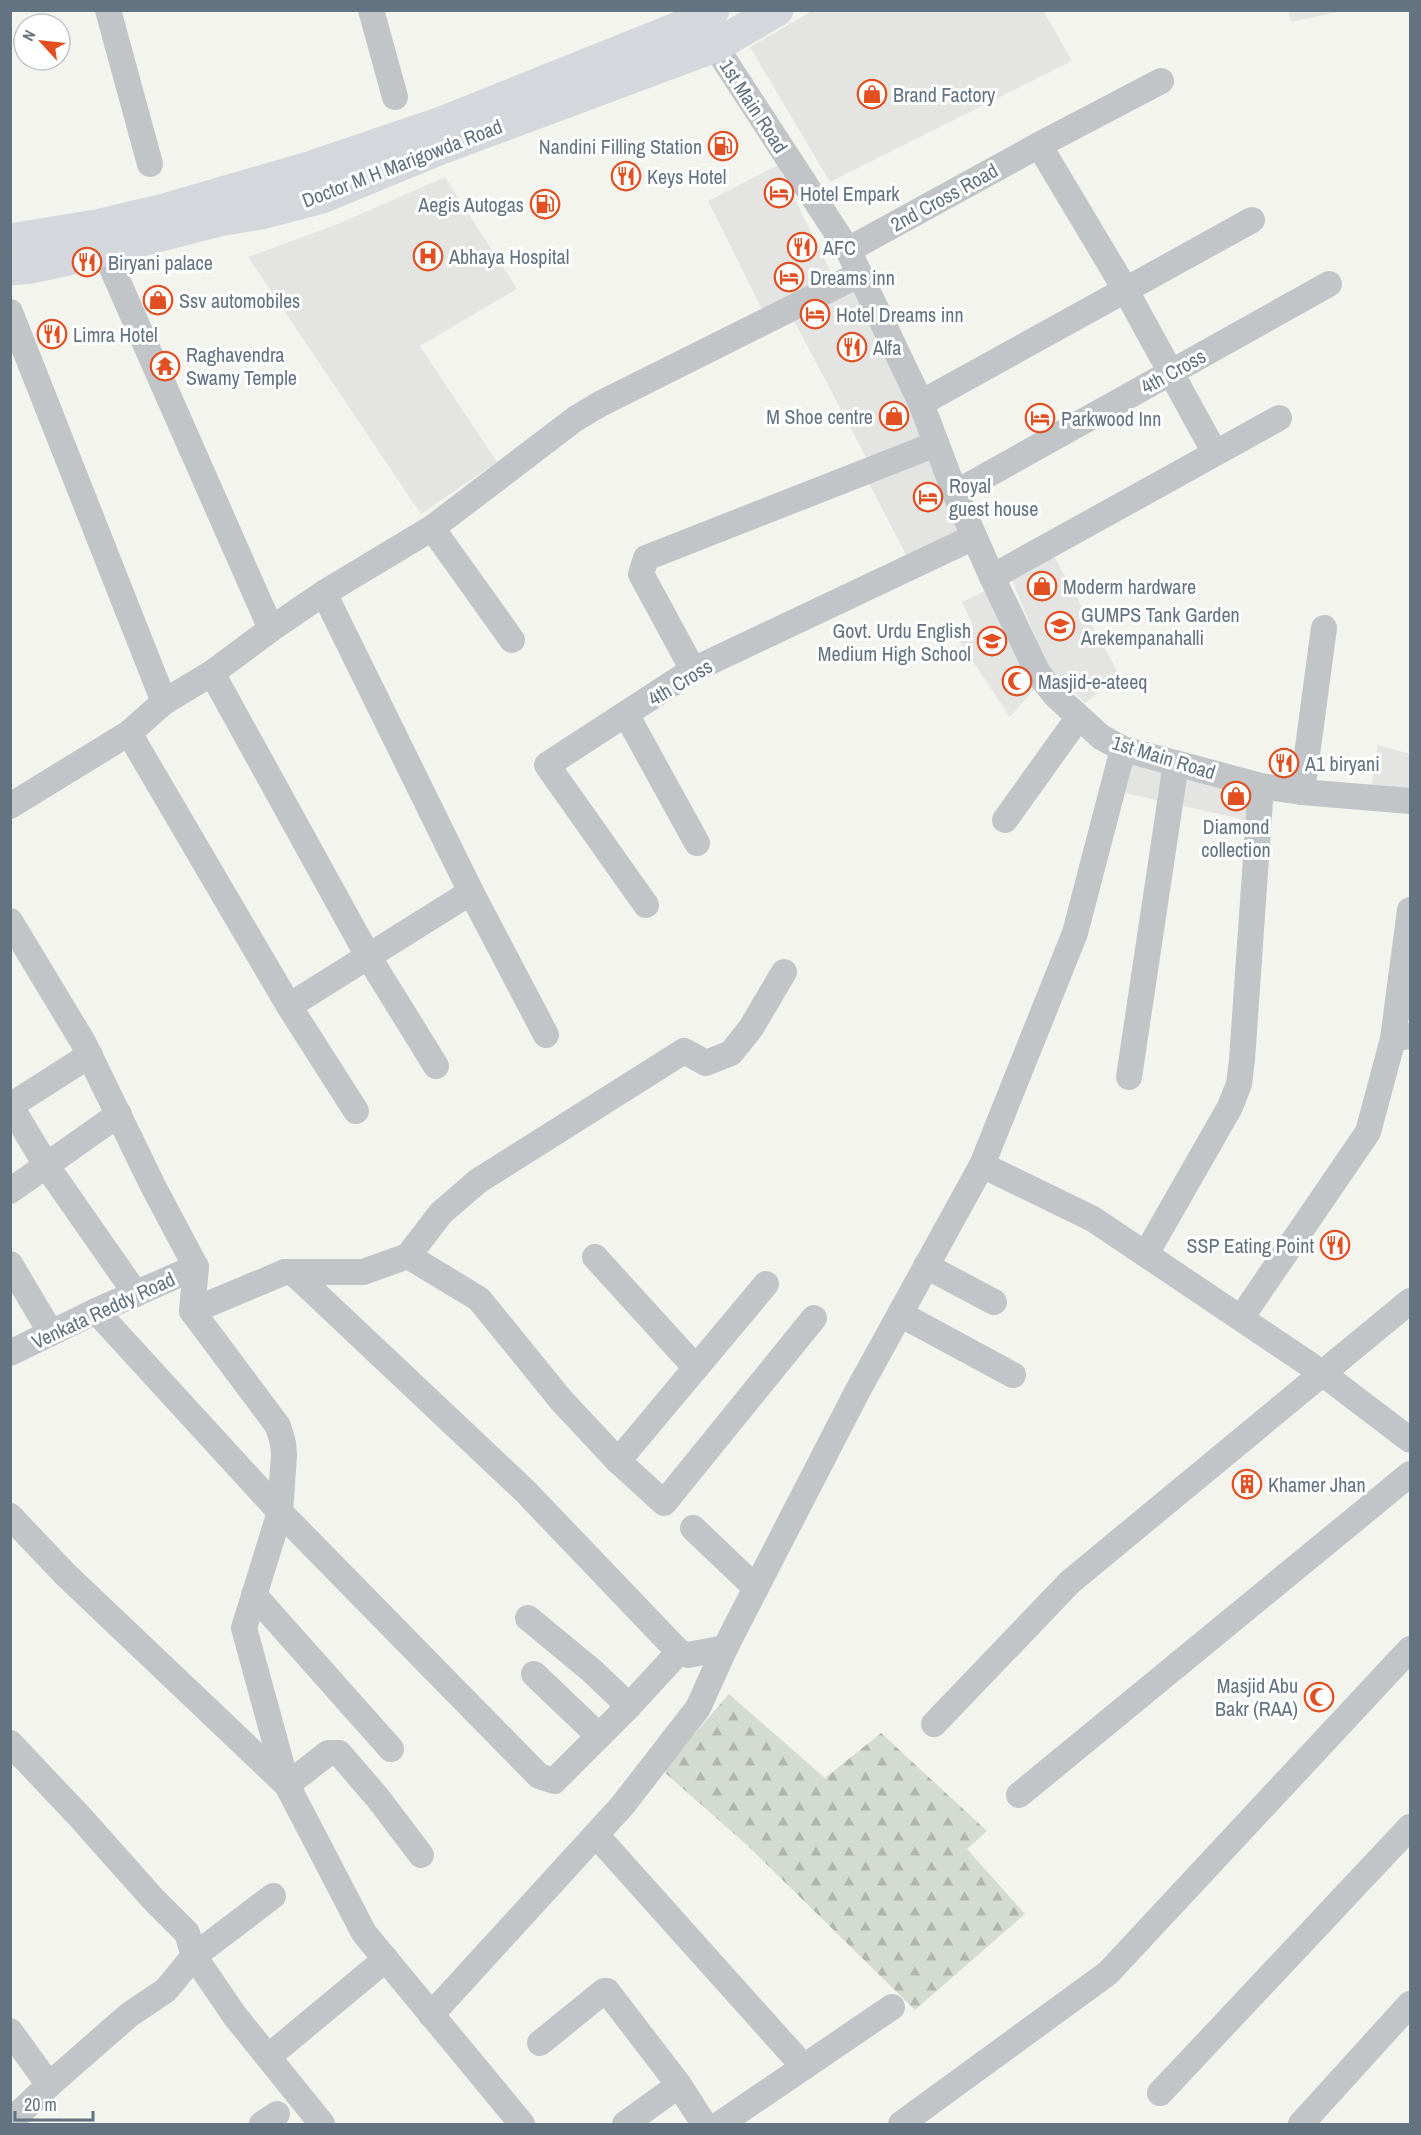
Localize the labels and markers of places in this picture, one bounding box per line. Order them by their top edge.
shop icon: Brand Factory [856,78,888,110]
place label: Brand Factory [893,81,996,108]
fuel station icon: Nandini Filling Station [707,130,739,162]
place label: Nandini Filling Station [539,133,702,160]
restaurant icon: Keys Hotel [610,160,642,192]
place label: Keys Hotel [647,163,726,190]
hotel icon: Hotel Empark [763,177,795,209]
place label: Hotel Empark [800,180,900,207]
fuel station icon: Aegis Autogas [529,188,561,220]
place label: Aegis Autogas [417,191,524,218]
restaurant icon: AFC [786,231,818,263]
place label: AFC [822,234,856,261]
hospital icon: Abhaya Hospital [412,240,444,272]
place label: Abhaya Hospital [448,243,569,270]
restaurant icon: Biryani palace [71,246,103,278]
place label: Biryani palace [108,249,213,276]
hotel icon: Dreams inn [773,261,805,293]
place label: Dreams inn [810,264,895,291]
shop icon: Ssv automobiles [142,284,174,316]
place label: Ssv automobiles [179,287,300,314]
hotel icon: Hotel Dreams inn [799,298,831,330]
place label: Hotel Dreams inn [836,301,964,328]
restaurant icon: Limra Hotel [36,318,68,350]
place label: Limra Hotel [73,321,158,348]
restaurant icon: Alfa [836,331,868,363]
place label: Alfa [872,334,901,361]
place label: Raghavendra Swamy Temple [186,341,297,391]
temple icon: Raghavendra Swamy Temple [149,350,181,382]
shop icon: M Shoe centre [878,400,910,432]
hotel icon: Parkwood Inn [1024,402,1056,434]
place label: M Shoe centre [766,403,873,430]
place label: Parkwood Inn [1061,405,1161,432]
place label: Royal guest house [949,472,1038,522]
hotel icon: Royal guest house [912,481,944,513]
shop icon: Moderm hardware [1026,570,1058,602]
place label: Moderm hardware [1063,573,1196,600]
place label: GUMPS Tank Garden Arekempanahalli [1080,601,1240,651]
school or university icon: GUMPS Tank Garden Arekempanahalli [1044,610,1076,642]
place label: Govt. Urdu English Medium High School [818,617,971,667]
school or university icon: Govt. Urdu English Medium High School [976,625,1008,657]
mosque icon: Masjid-e-ateeq [1001,665,1033,697]
place label: Masjid-e-ateeq [1038,668,1147,695]
restaurant icon: A1 biryani [1268,747,1300,779]
place label: A1 biryani [1304,750,1380,777]
shop icon: Diamond collection [1220,780,1252,812]
place label: Diamond collection [1201,813,1271,863]
restaurant icon: SSP Eating Point [1319,1229,1351,1261]
place label: SSP Eating Point [1187,1232,1314,1259]
building icon: Khamer Jhan [1231,1468,1263,1500]
place label: Khamer Jhan [1268,1471,1366,1498]
place label: Masjid Abu Bakr (RAA) [1215,1672,1298,1722]
mosque icon: Masjid Abu Bakr (RAA) [1303,1681,1335,1713]

